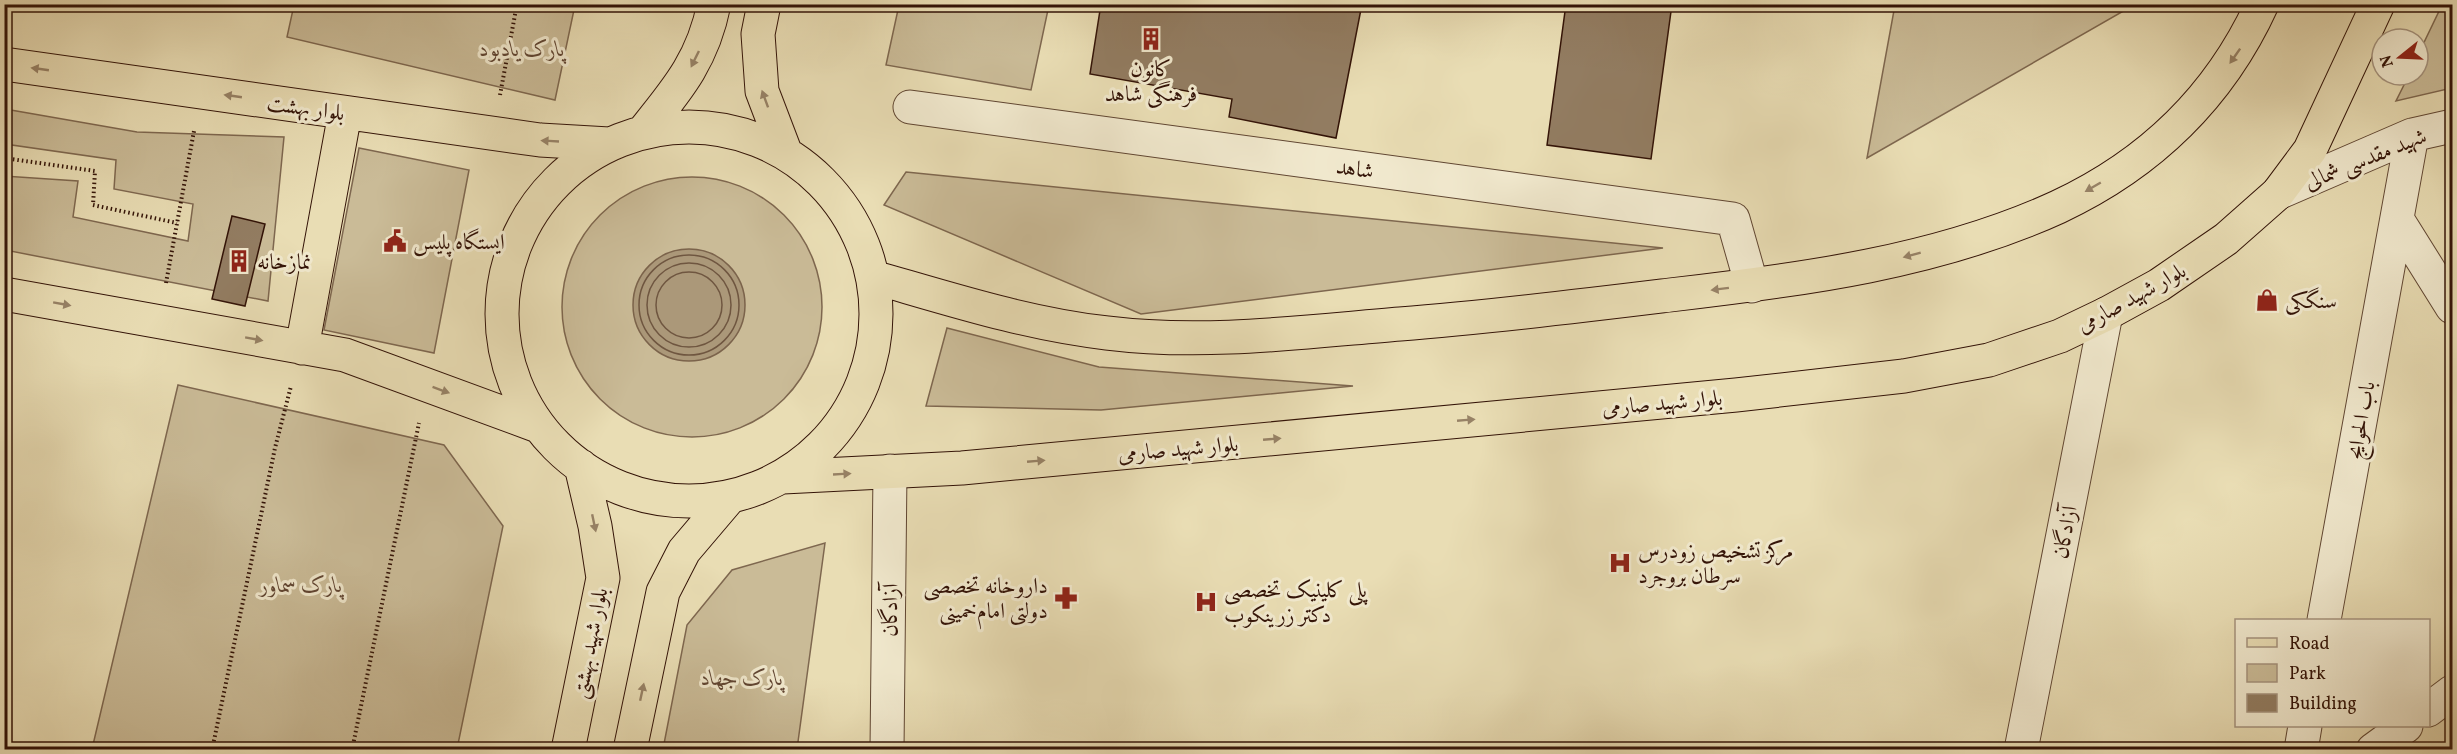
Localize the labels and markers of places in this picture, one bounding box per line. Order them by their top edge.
building icon: کانون فرهنگی شاهد [1138,26,1164,52]
place label: کانون فرهنگی شاهد [1105,55,1197,111]
public building icon: ایستگاه پلیس [382,228,408,254]
place label: ایستگاه پلیس [413,228,505,259]
building icon: نمازخانه [226,248,252,274]
place label: نمازخانه [257,248,311,279]
shop icon: سنگکی [2254,287,2280,313]
place label: سنگکی [2285,287,2337,318]
place label: مرکز تشخیص زودرس سرطان بروجرد [1638,537,1793,593]
hospital icon: مرکز تشخیص زودرس سرطان بروجرد [1607,550,1633,576]
place label: داروخانه تخصصی دولتی امام‌خمینی [923,572,1048,630]
place label: پلی کلینیک تخصصی دکتر زرینکوب [1224,576,1369,632]
pharmacy icon: داروخانه تخصصی دولتی امام‌خمینی [1053,585,1079,611]
hospital icon: پلی کلینیک تخصصی دکتر زرینکوب [1193,589,1219,615]

